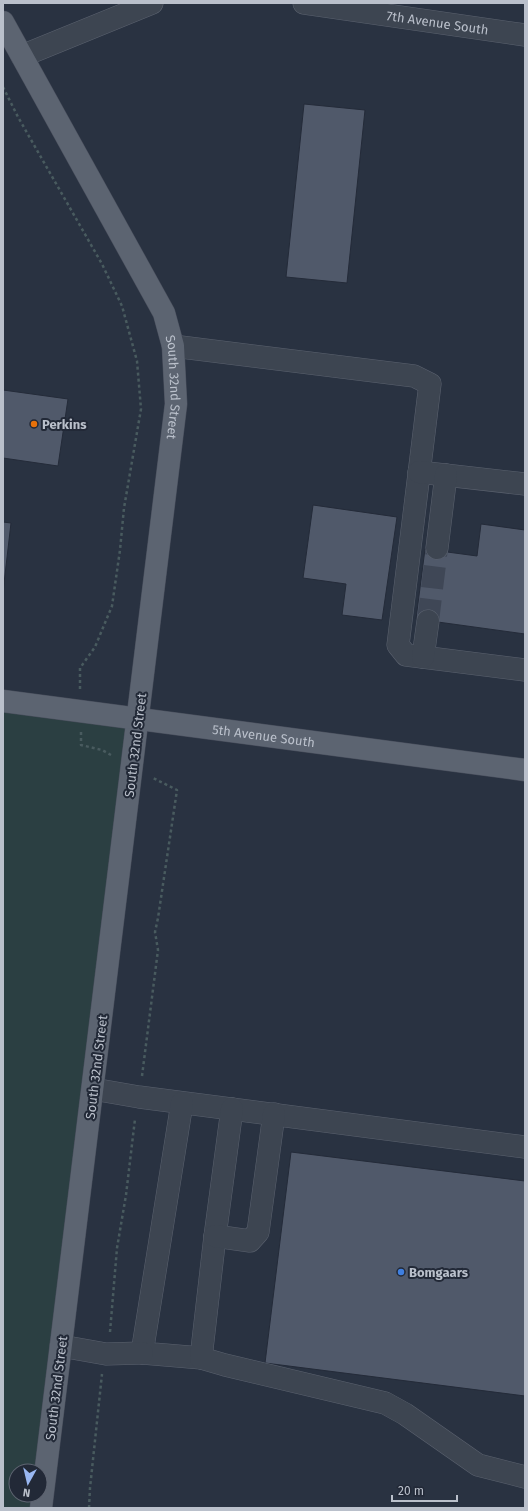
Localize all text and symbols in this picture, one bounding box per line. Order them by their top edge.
street label: 7th Avenue South [386,8,489,38]
street label: South 32nd Street [162,333,183,441]
place label: Perkins [42,417,87,432]
marker: Perkins [29,419,39,429]
street label: South 32nd Street [122,692,149,798]
street label: 5th Avenue South [211,722,316,750]
street label: South 32nd Street [83,1014,110,1120]
place label: Bomgaars [409,1265,469,1280]
marker: Bomgaars [396,1267,406,1277]
street label: South 32nd Street [43,1335,70,1441]
north arrow [8,1463,48,1503]
scale bar [392,1477,457,1503]
text: 20 m [398,1484,424,1498]
text: N [22,1485,31,1499]

